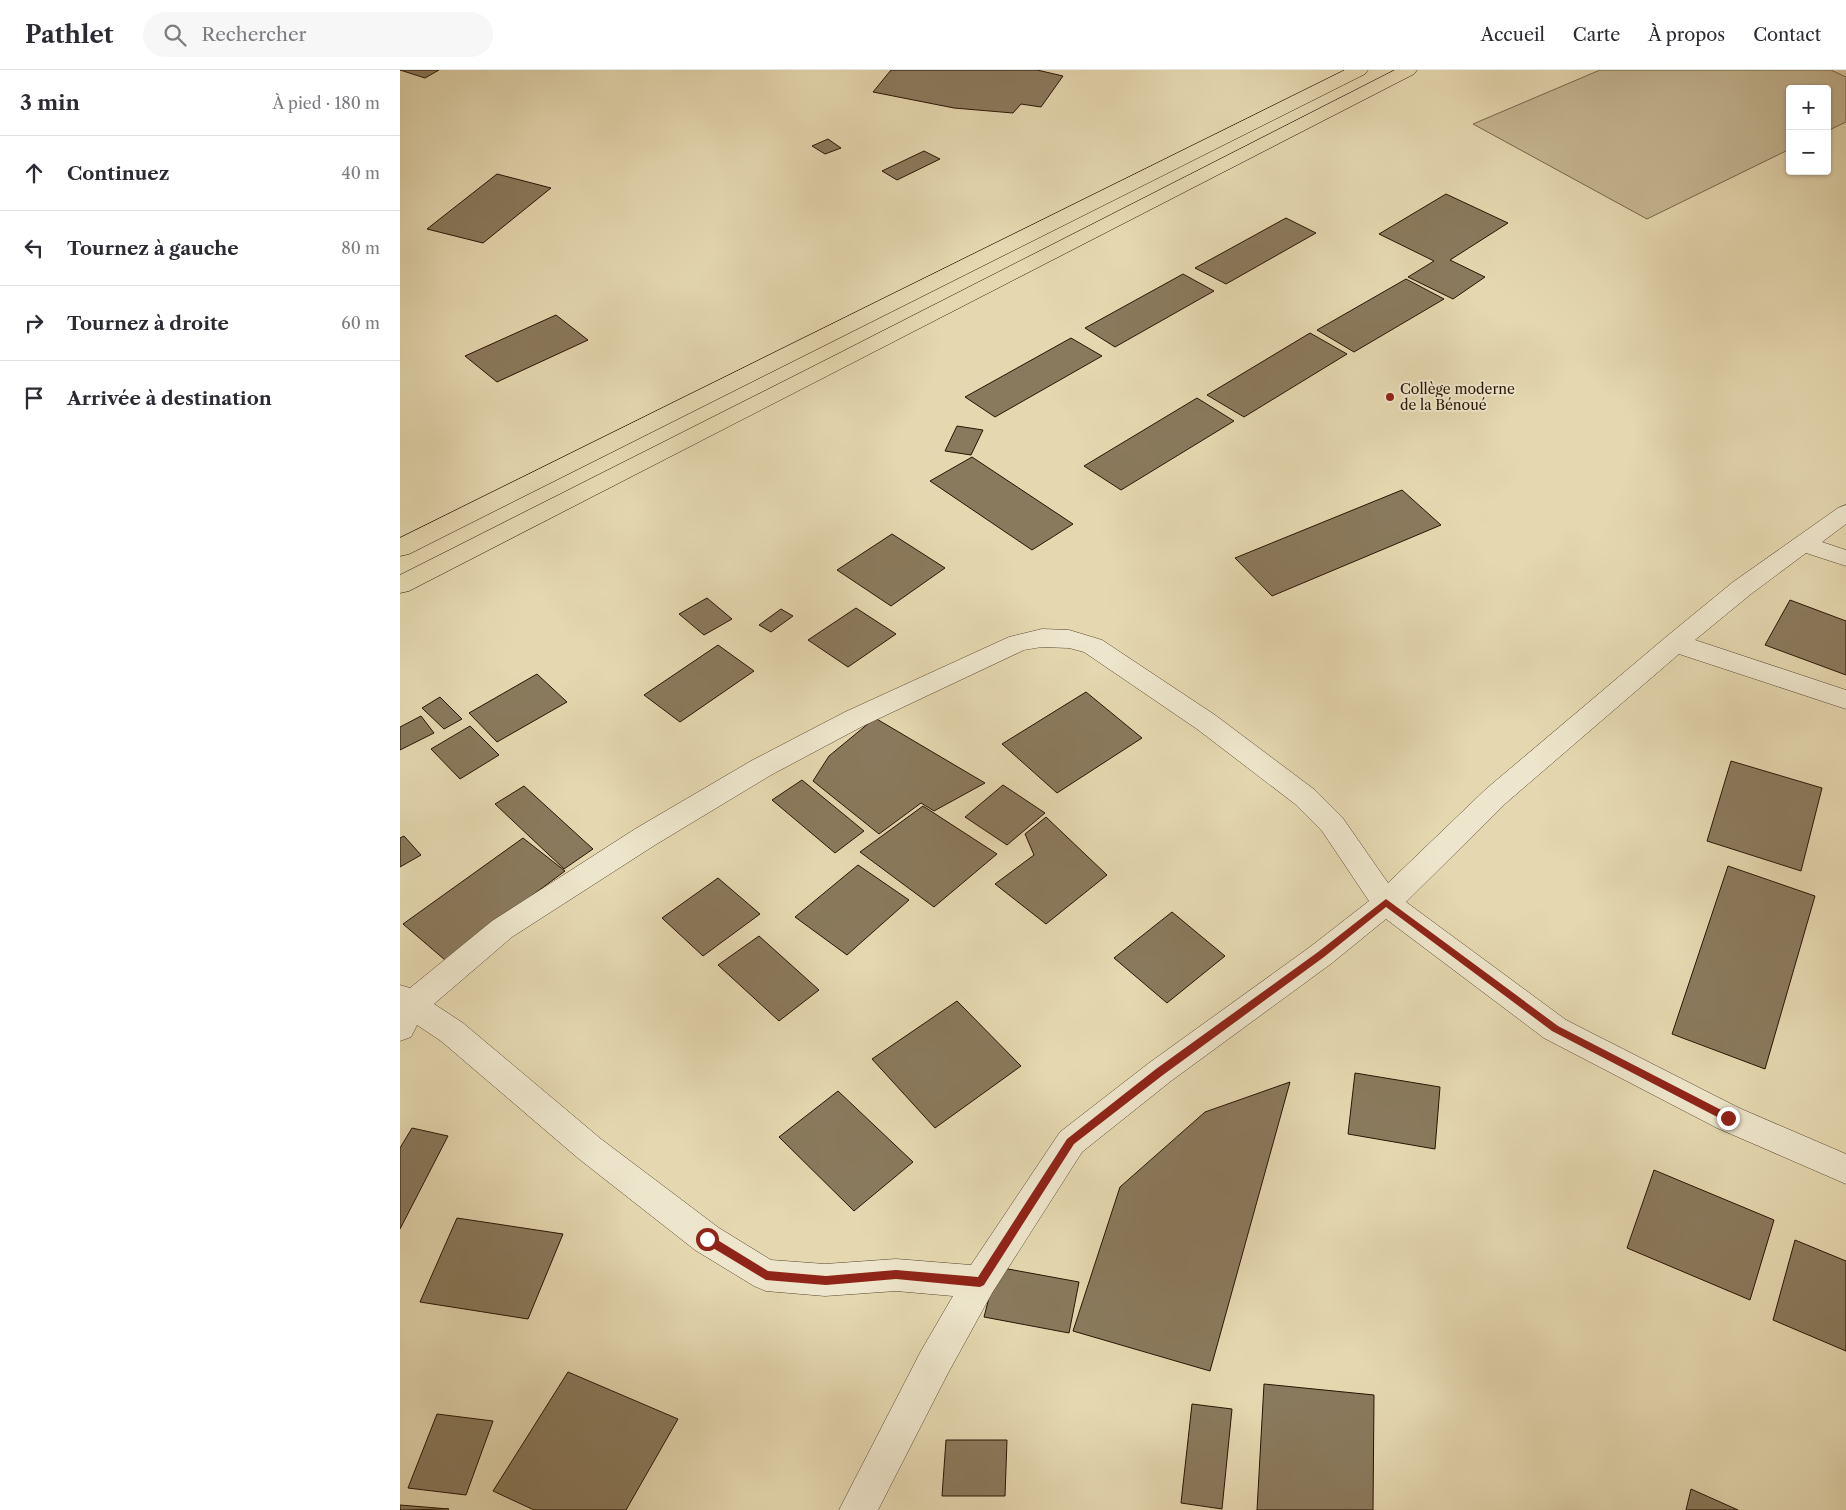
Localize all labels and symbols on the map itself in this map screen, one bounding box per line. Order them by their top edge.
place label: Collège moderne de la Bénoué [1400,380,1515,414]
marker: Collège moderne de la Bénoué [1384,391,1396,403]
route end [1717,1107,1740,1130]
route start [696,1228,719,1251]

